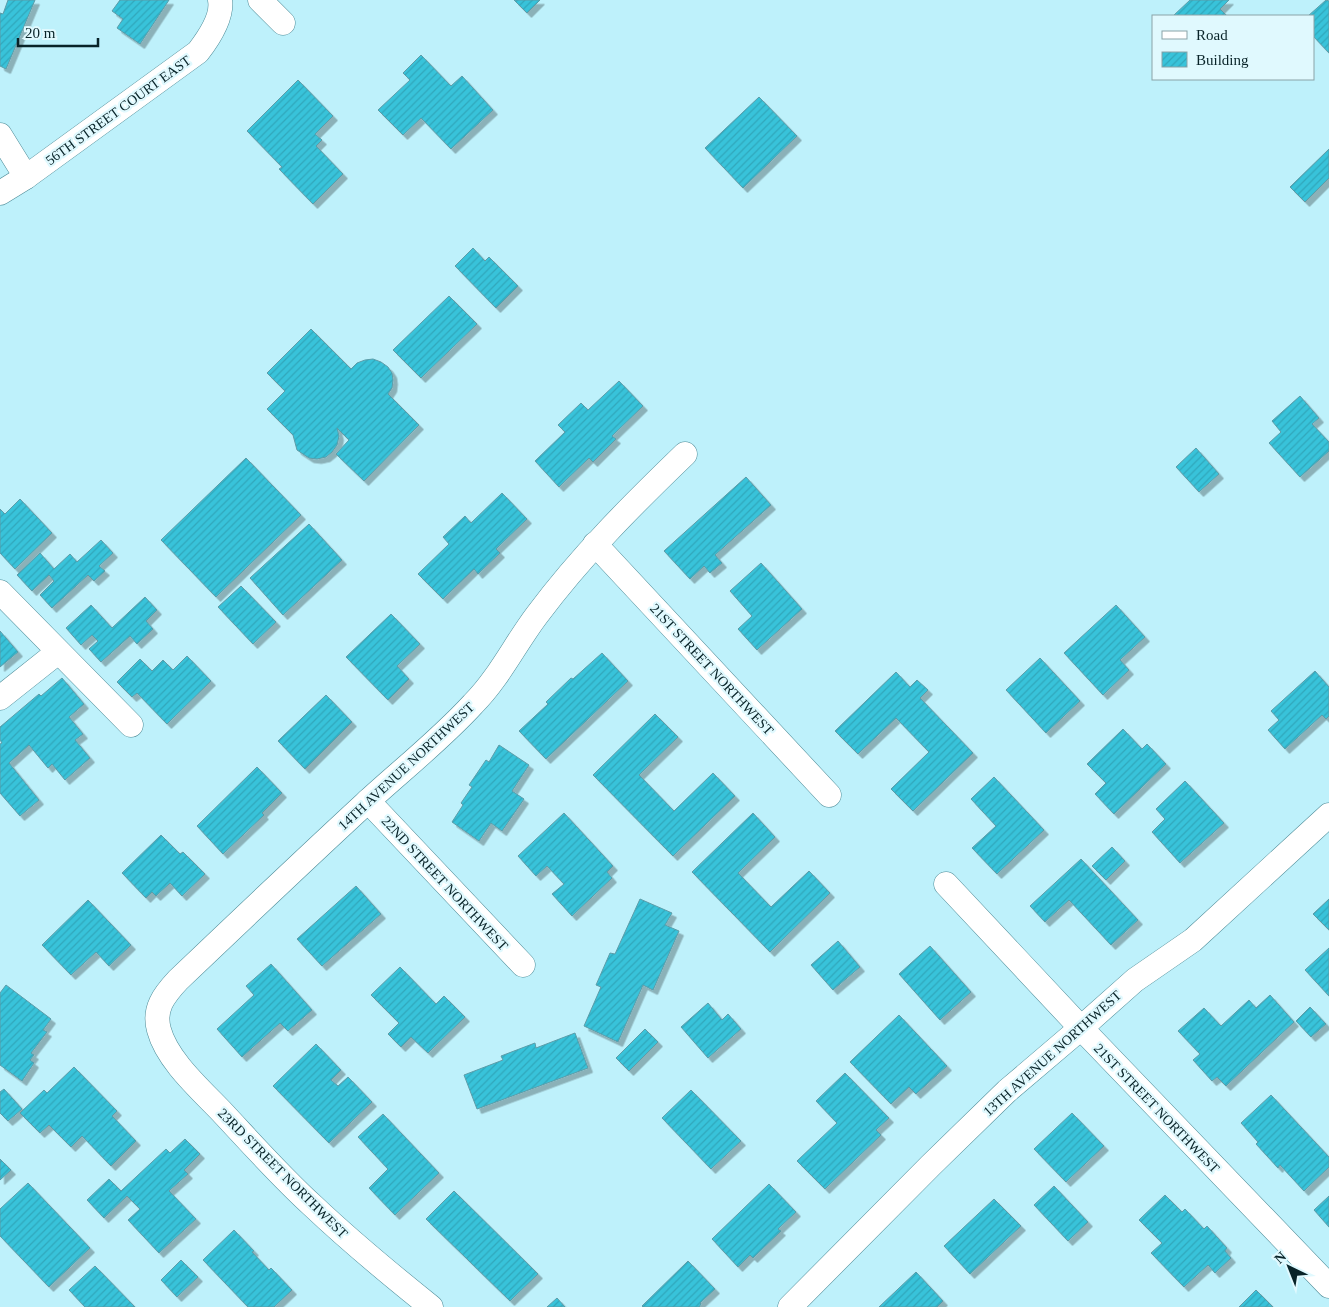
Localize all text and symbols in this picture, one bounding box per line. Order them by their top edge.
scale bar [18,15,98,47]
legend [1152,15,1314,80]
text: 20 m [25,25,56,41]
text: Road [1196,27,1228,43]
street label: 56TH STREET COURT EAST [43,52,194,168]
text: Building [1196,52,1249,68]
street label: 21ST STREET NORTHWEST [647,601,777,738]
street label: 14TH AVENUE NORTHWEST [335,699,478,833]
street label: 22ND STREET NORTHWEST [379,813,511,954]
street label: 13TH AVENUE NORTHWEST [980,987,1125,1119]
street label: 21ST STREET NORTHWEST [1091,1041,1223,1176]
street label: 23RD STREET NORTHWEST [215,1105,351,1242]
north arrow [1264,1242,1314,1292]
text: N [1272,1249,1289,1267]

